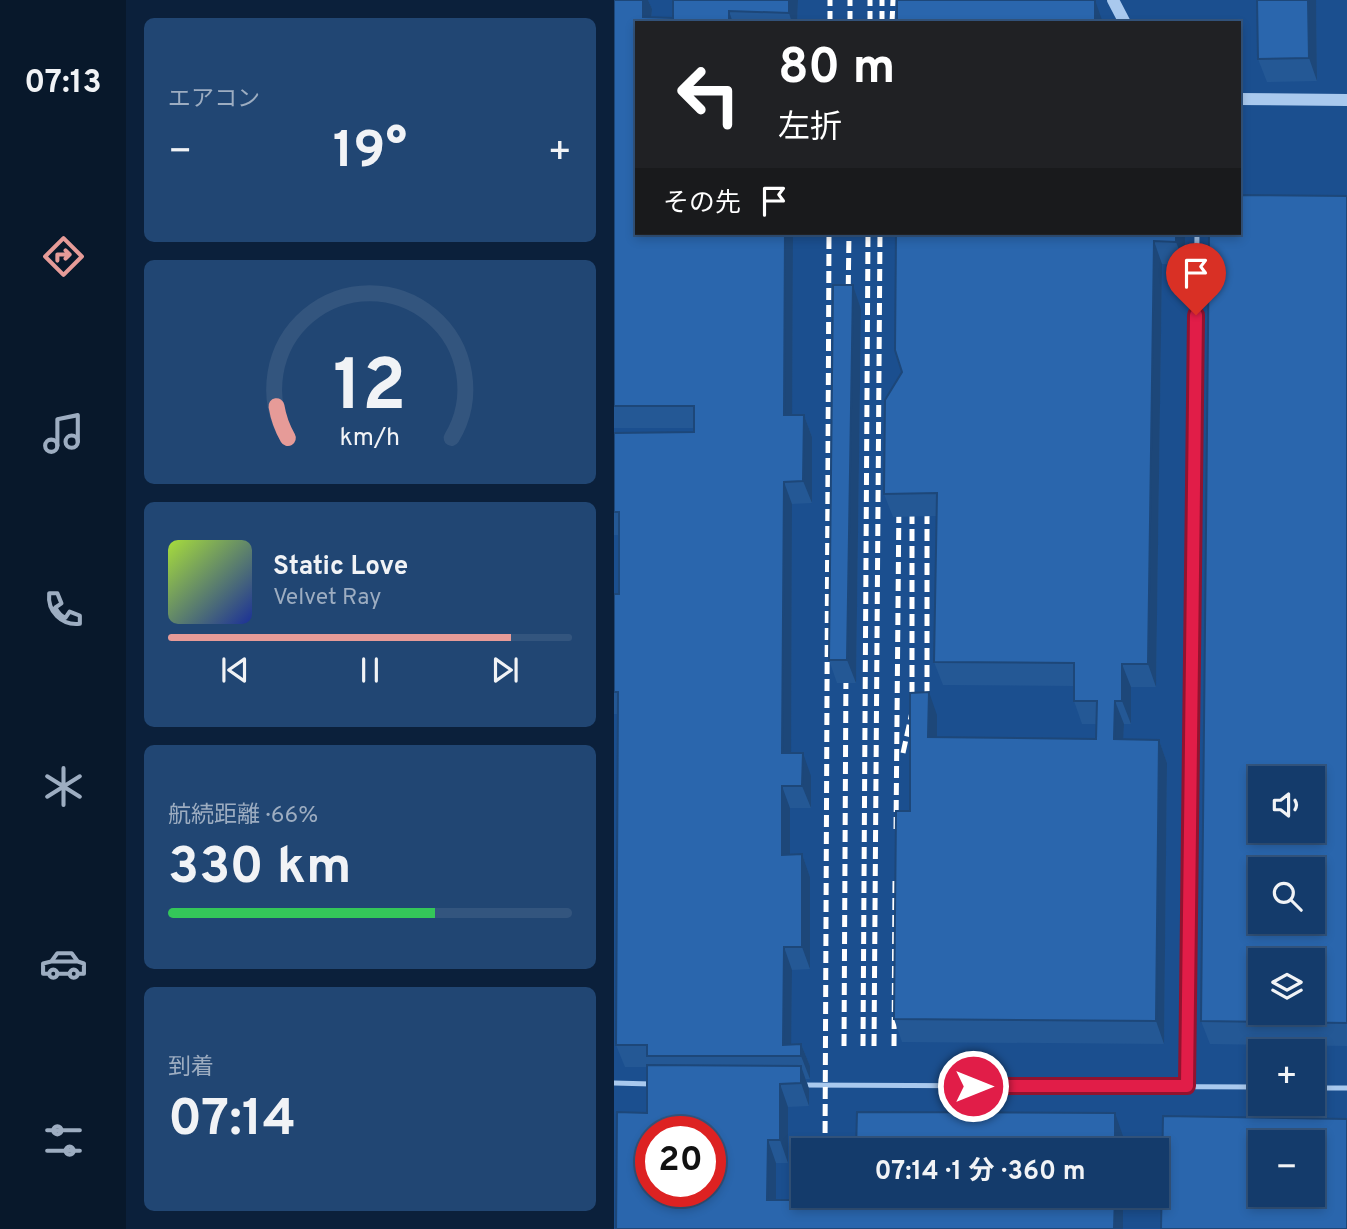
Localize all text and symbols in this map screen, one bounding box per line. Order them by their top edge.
text: 80 m [778,39,895,101]
icon: left [663,49,754,140]
text: 07:13 [24,64,102,104]
text: エアコン [168,86,260,115]
text: 左折 [778,109,842,149]
text: 19° [333,120,407,186]
text: − [168,129,193,178]
text: + [547,129,572,178]
icon: arrive [755,182,793,220]
text: その先 [663,188,741,221]
icon: directions [39,232,88,281]
pin [1166,243,1226,315]
icon: arrive [1177,254,1215,292]
text: 12 [333,345,407,437]
icon: music [39,409,88,458]
text: km/h [340,423,400,455]
text: Static Love [273,551,408,584]
text: Velvet Ray [273,584,381,613]
icon: phone [39,585,88,634]
icon: previous [216,651,254,689]
icon: pause [351,651,389,689]
icon: next [486,651,524,689]
icon: climate [39,762,88,811]
map controls [1248,766,1325,1207]
button: sound [1248,766,1325,843]
text: 航続距離 · 66% [168,802,318,831]
text: 330 km [168,836,351,902]
button: search [1248,857,1325,934]
icon: car [39,939,88,988]
button: layers [1248,948,1325,1025]
button: + [1248,1039,1325,1116]
position arrow [936,1049,1010,1123]
text: 到着 [168,1054,214,1083]
text: 07:14 [168,1088,296,1154]
icon: filters [39,1116,88,1165]
speed limit sign: 20 [635,1116,726,1207]
button: − [1248,1130,1325,1207]
text: 07:14 · 1 分 · 360 m [875,1156,1085,1189]

